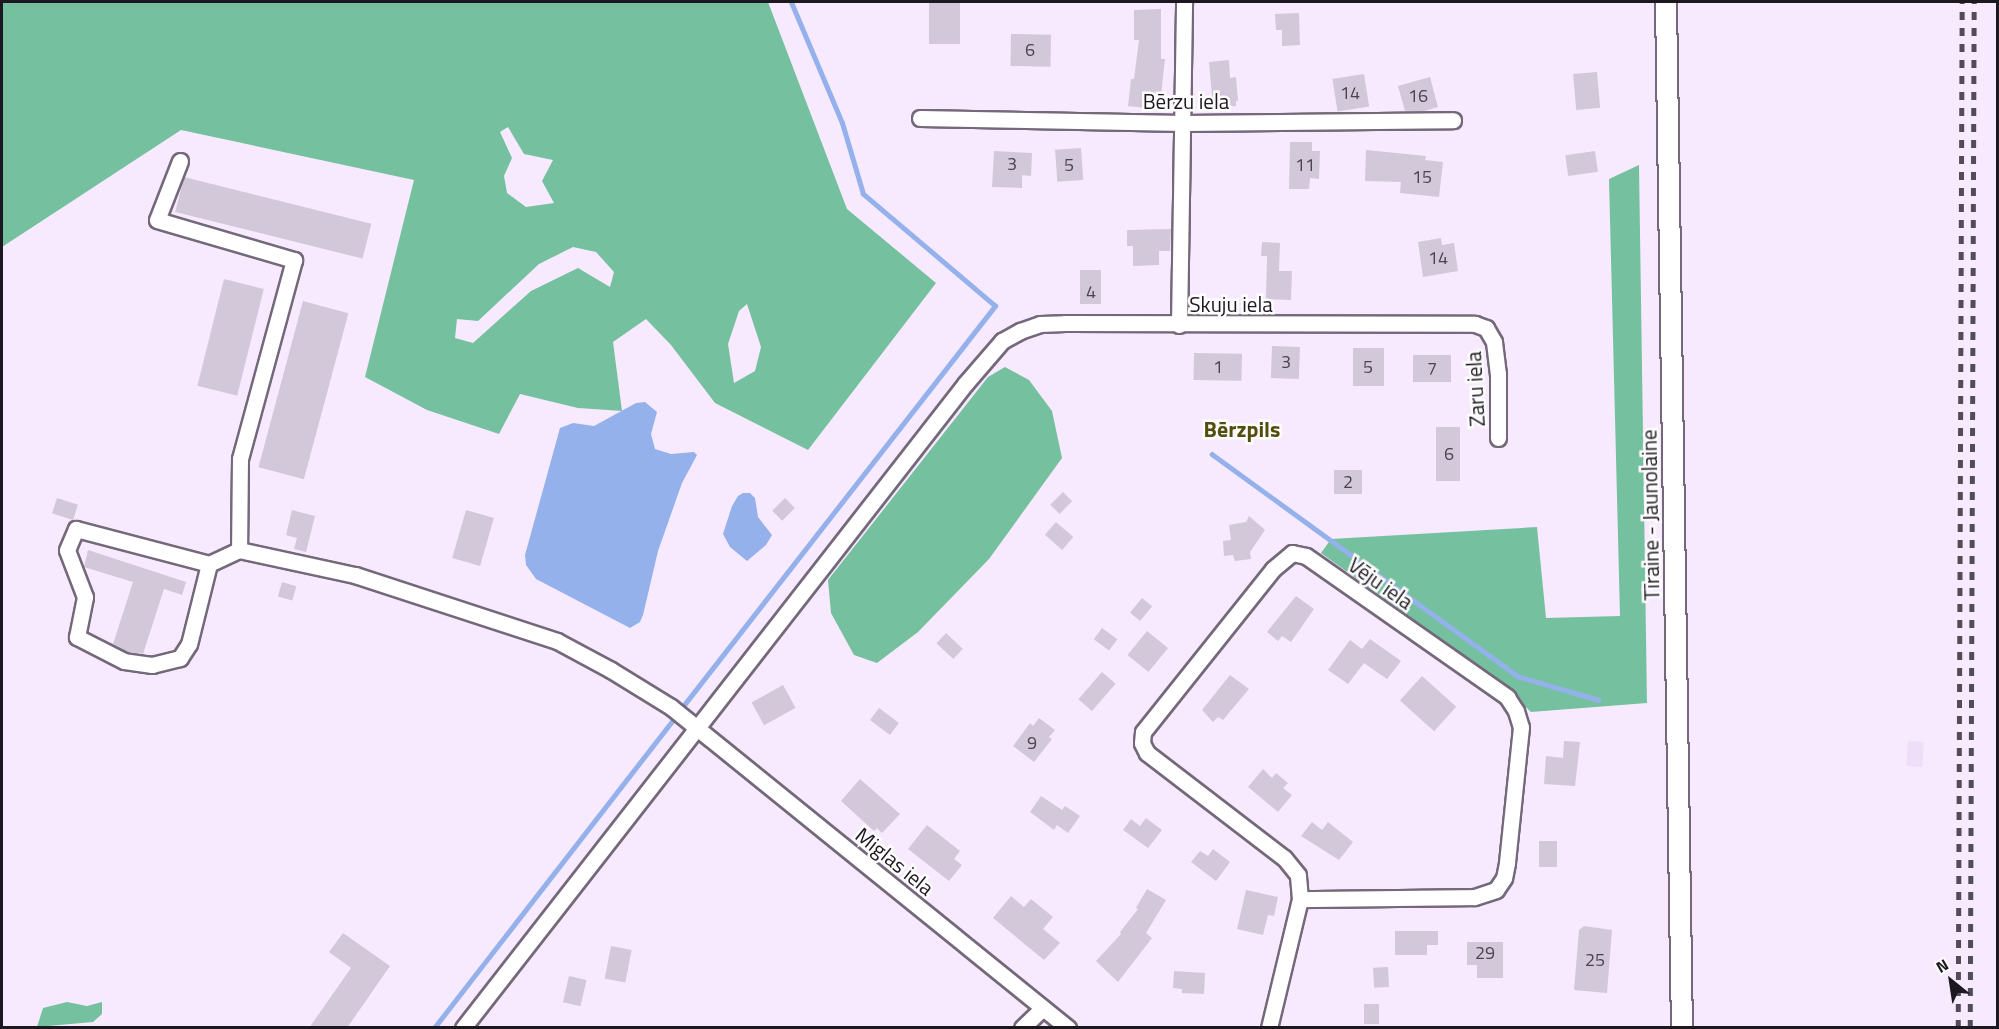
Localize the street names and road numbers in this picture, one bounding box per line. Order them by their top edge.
street label: Bērzu iela [1143,88,1229,114]
street label: Skuju iela [1189,291,1273,317]
street label: Zaru iela [1460,351,1490,427]
street label: Tīraine - Jaunolaine [1636,429,1664,601]
street label: Vēju iela [1344,552,1418,614]
street label: Miglas iela [851,822,939,900]

